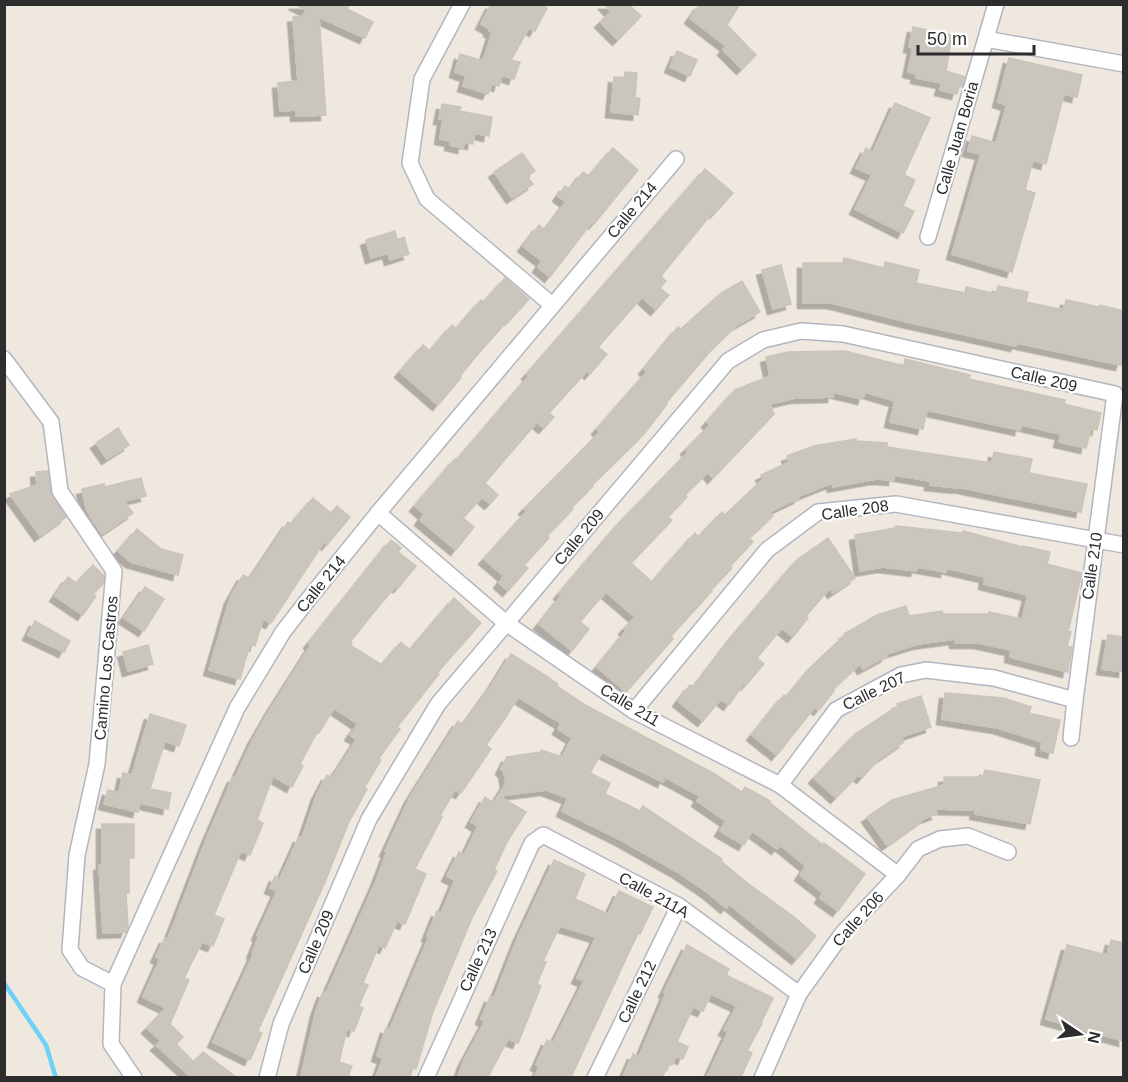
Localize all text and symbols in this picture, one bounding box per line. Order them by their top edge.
scale bar [918,18,1034,56]
text: 50 m [927,29,967,49]
street label: Calle Juan Boria [933,79,981,197]
street label: Calle 214 [604,179,660,241]
street label: Calle 209 [1009,363,1079,395]
street label: Calle 208 [820,497,890,523]
street label: Calle 209 [551,506,607,568]
street label: Calle 210 [1079,531,1105,601]
street label: Calle 214 [293,552,349,616]
street label: Camino Los Castros [91,595,121,741]
street label: Calle 207 [840,669,908,713]
street label: Calle 211 [597,681,663,729]
street label: Calle 211A [616,869,692,921]
street label: Calle 206 [829,888,887,950]
street label: Calle 209 [295,907,337,976]
street label: Calle 213 [456,926,500,994]
street label: Calle 212 [615,958,659,1026]
north arrow [1050,1004,1110,1064]
text: N [1085,1030,1104,1045]

